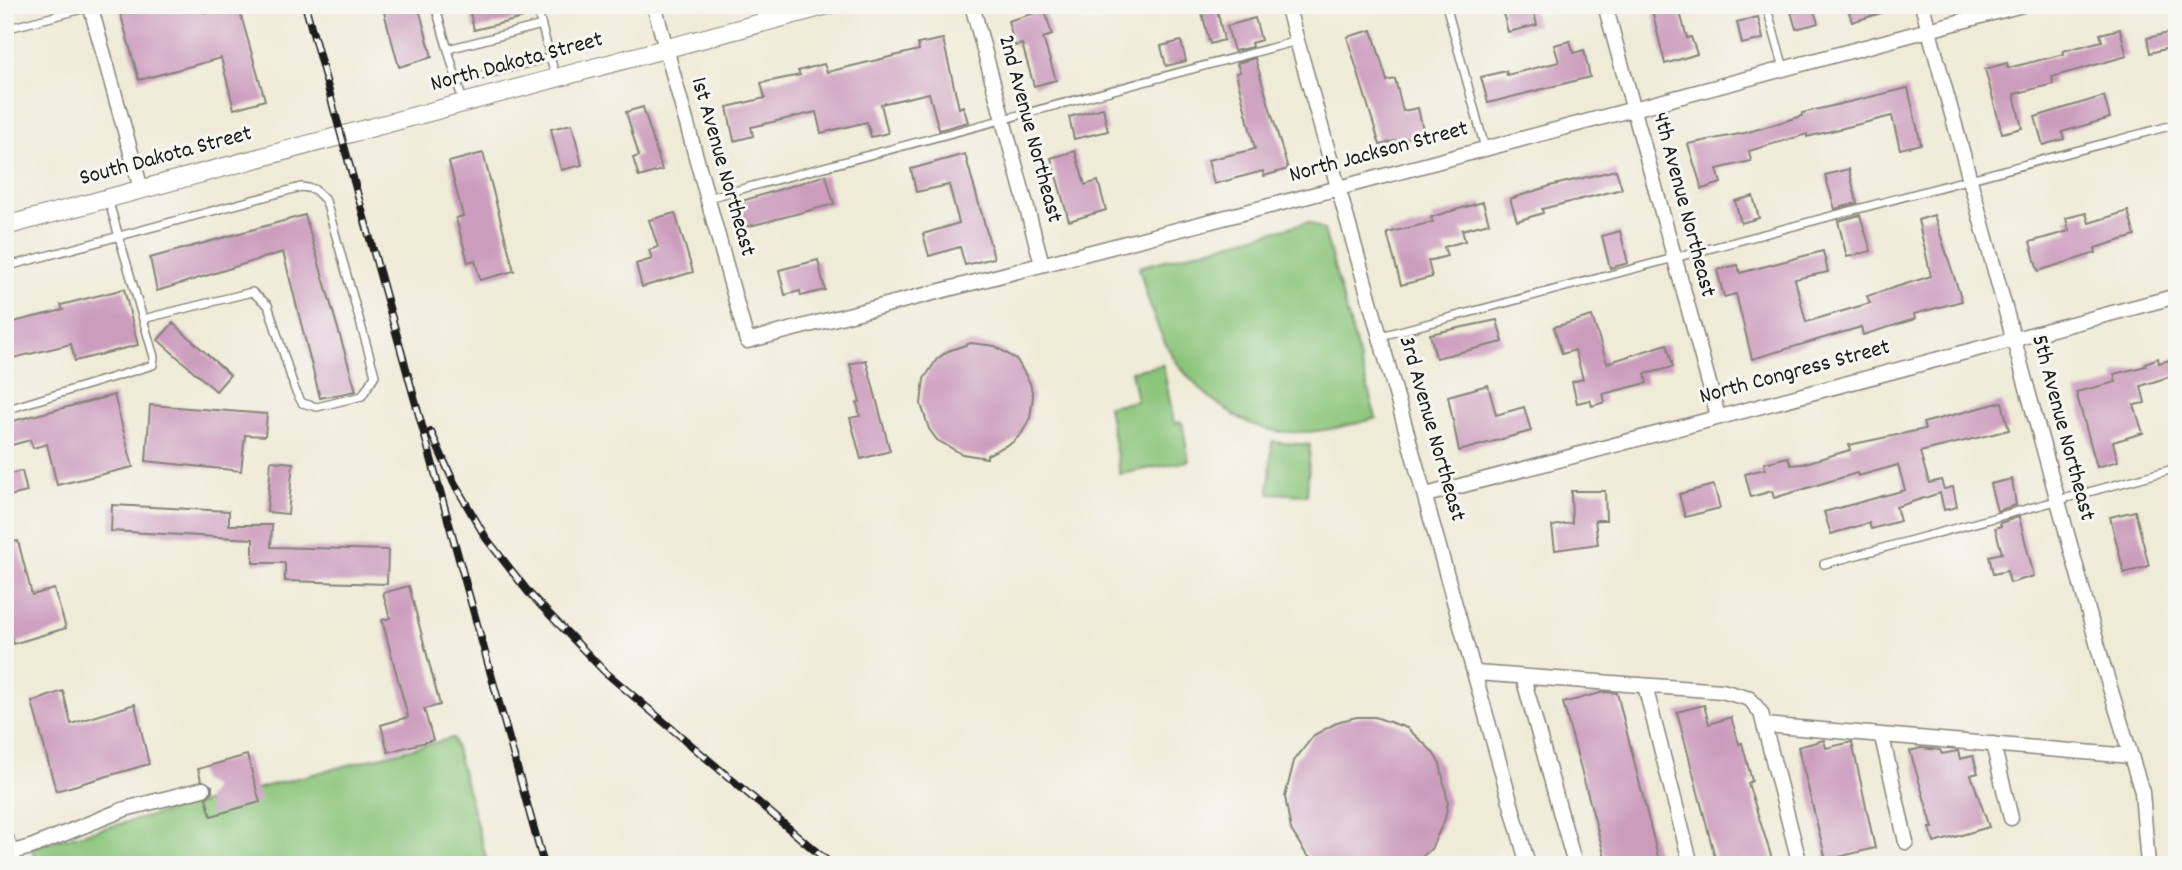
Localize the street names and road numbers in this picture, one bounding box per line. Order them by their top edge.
street label: North Dakota Street [427,24,607,102]
street label: 2nd Avenue Northeast [988,31,1070,227]
street label: 1st Avenue Northeast [681,74,763,260]
street label: 4th Avenue Northeast [1642,109,1724,301]
street label: North Jackson Street [1286,113,1472,193]
street label: South Dakota Street [76,118,256,196]
street label: 5th Avenue Northeast [2021,331,2103,525]
street label: North Congress Street [1696,332,1894,414]
street label: 3rd Avenue Northeast [1389,333,1473,525]

